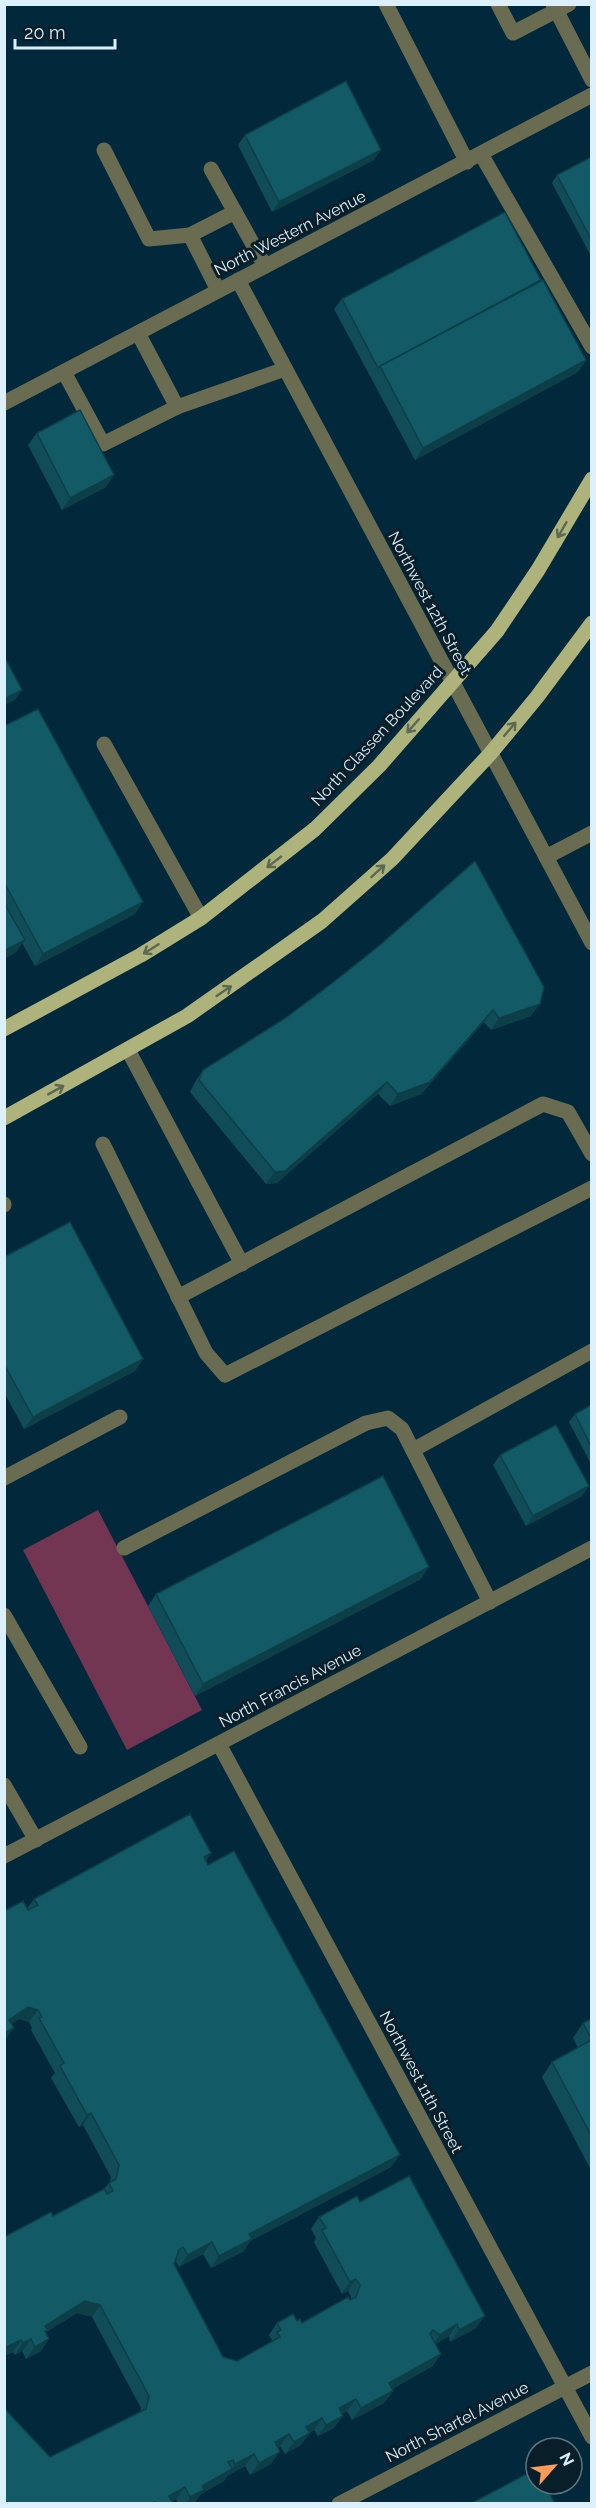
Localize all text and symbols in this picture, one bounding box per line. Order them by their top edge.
scale bar [15,12,116,50]
text: 20 m [24,22,66,43]
street label: North Western Avenue [211,186,369,280]
one-way arrow [556,521,568,538]
street label: Northwest 12th Street [384,528,476,678]
street label: North Classen Boulevard [307,662,447,810]
one-way arrow [406,718,420,733]
one-way arrow [504,721,517,737]
one-way arrow [266,855,282,868]
one-way arrow [370,864,385,878]
one-way arrow [143,943,160,955]
one-way arrow [215,985,232,997]
one-way arrow [47,1084,64,1096]
street label: North Francis Avenue [216,1640,364,1732]
street label: Northwest 11th Street [376,2008,467,2157]
street label: North Shartel Avenue [382,2378,532,2466]
north arrow [524,2436,584,2496]
text: N [556,2449,578,2469]

